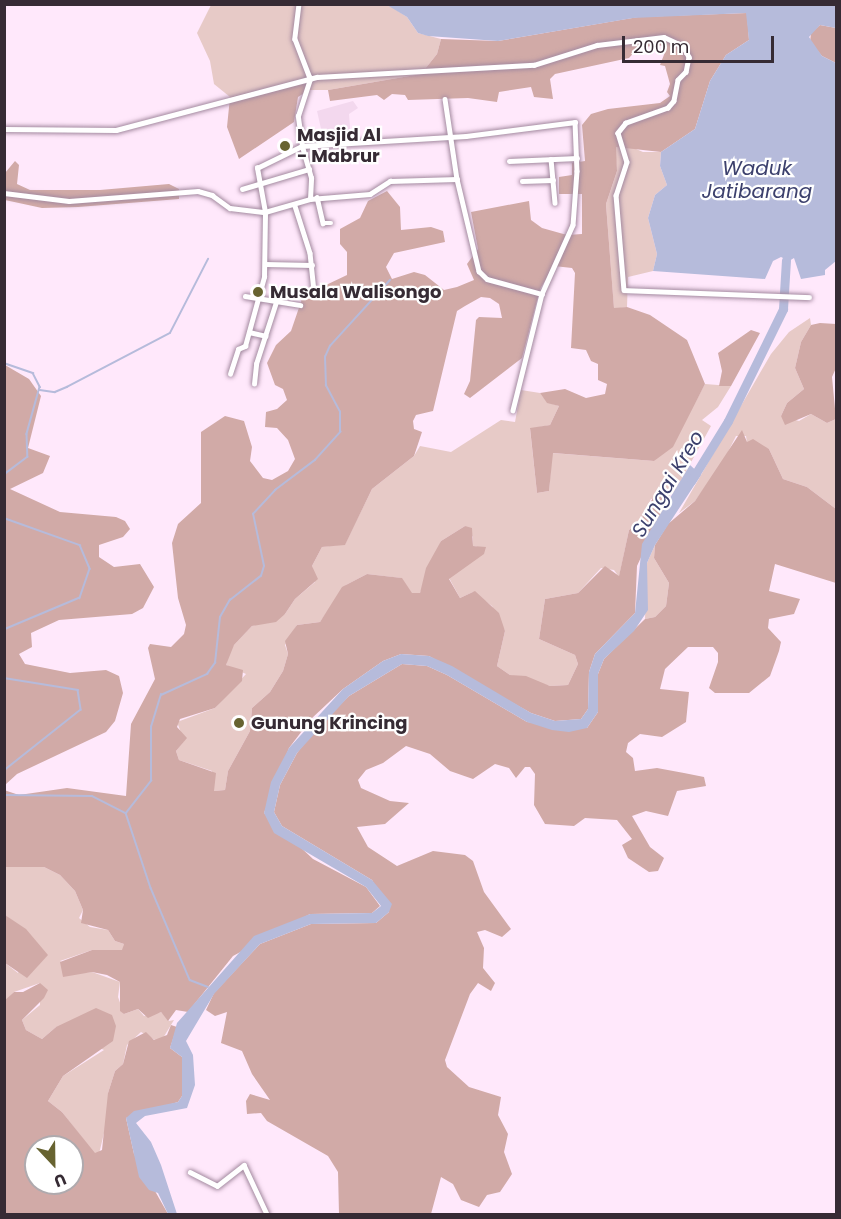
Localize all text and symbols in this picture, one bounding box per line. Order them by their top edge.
scale bar [625,24,776,62]
text: 200 m [633,34,689,59]
place label: Masjid Al - Mabrur [297,125,381,168]
marker: Masjid Al - Mabrur [278,139,292,153]
water label: Waduk Jatibarang [702,156,812,203]
place label: Musala Walisongo [270,281,441,303]
marker: Musala Walisongo [251,285,265,299]
water label: Sungai Kreo [627,426,709,542]
place label: Gunung Krincing [251,712,408,734]
marker: Gunung Krincing [232,716,246,730]
north arrow [24,1135,84,1195]
text: U [51,1168,70,1193]

